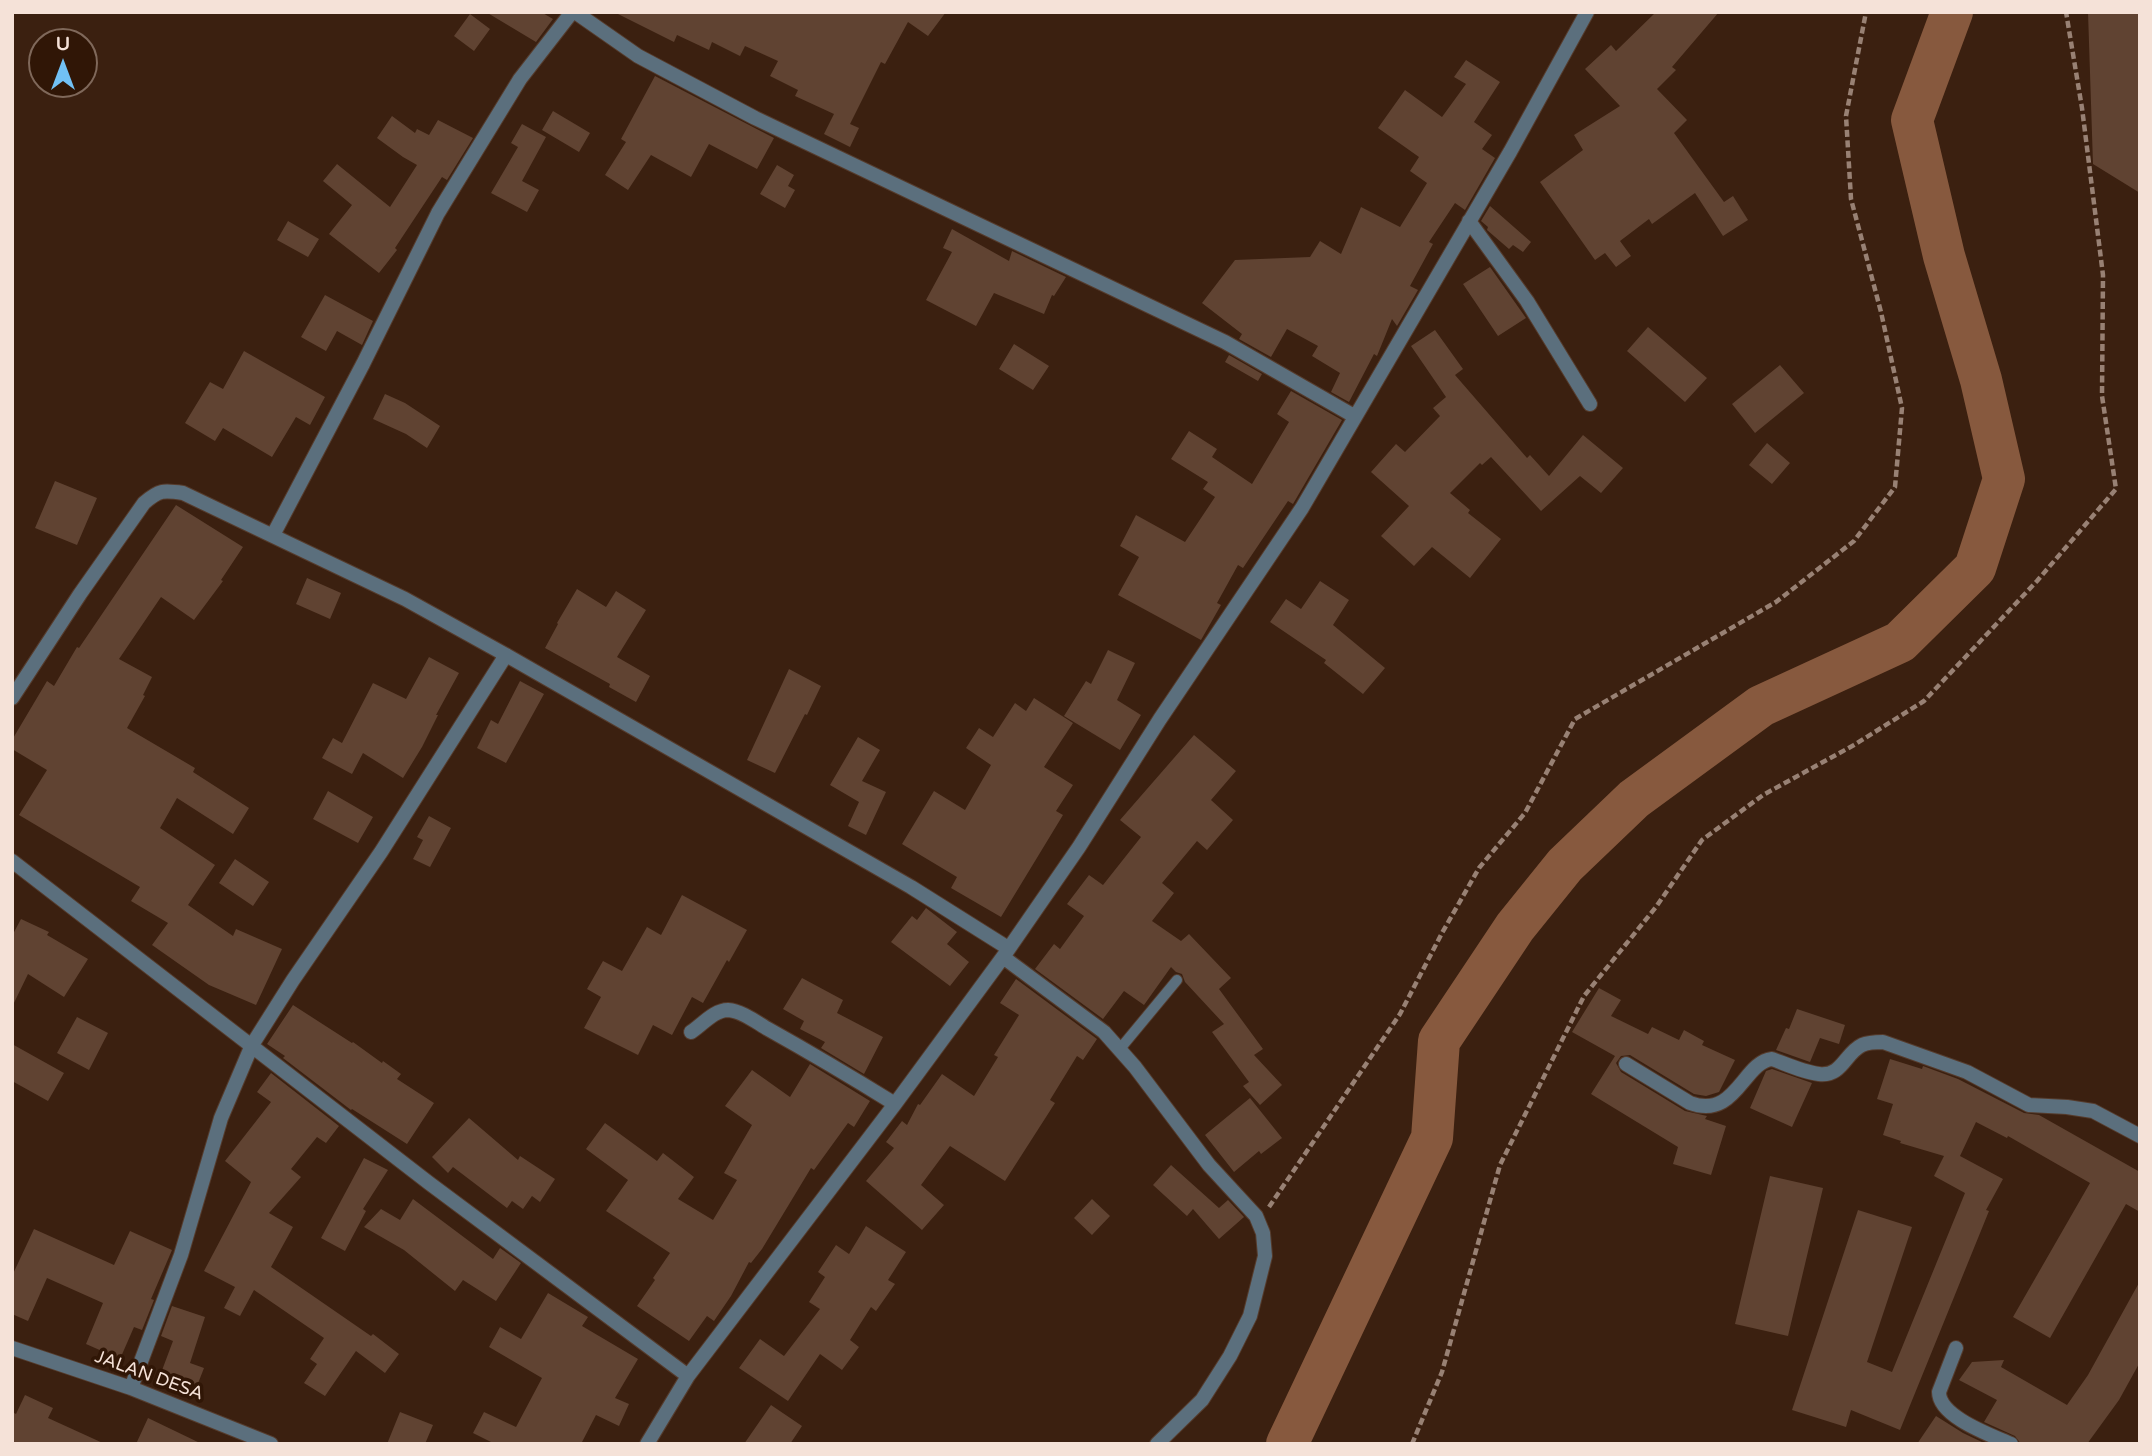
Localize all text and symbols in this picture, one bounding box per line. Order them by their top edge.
north arrow [28,28,98,98]
text: U [56,33,70,55]
street label: JALAN DESA [92,1346,206,1406]

